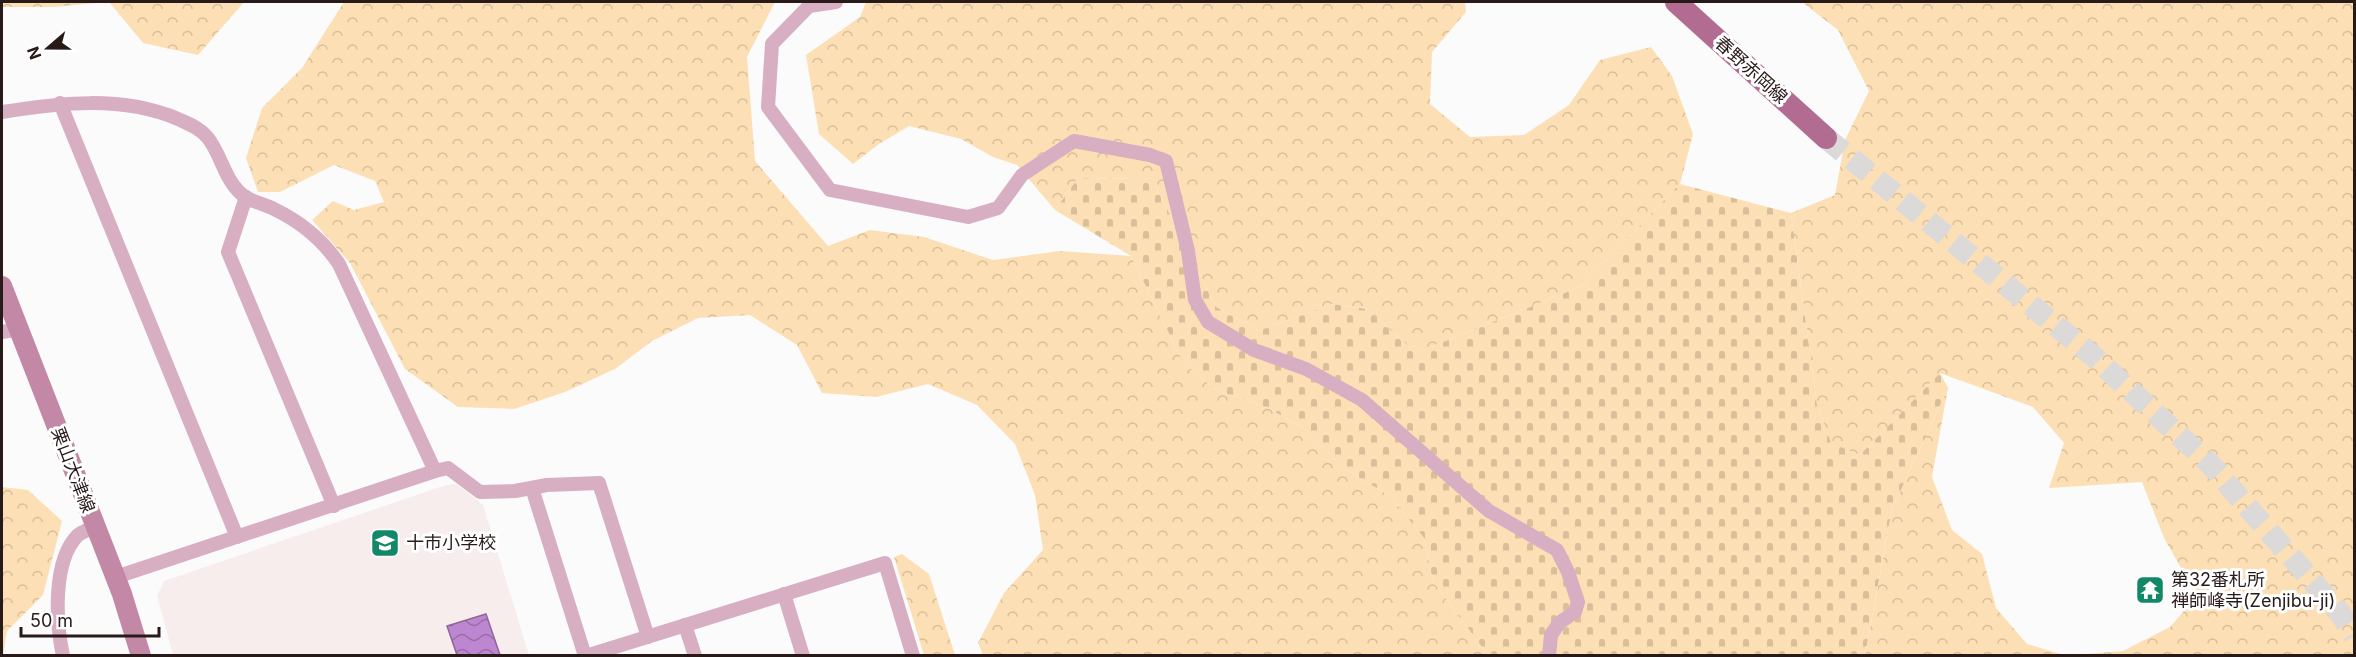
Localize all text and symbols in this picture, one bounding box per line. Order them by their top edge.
north arrow [18,18,78,78]
street label: 春野赤岡線 [1711,32,1792,108]
text: N [22,44,45,62]
street label: 栗山大津線 [48,424,99,516]
school or university icon: 十市小学校 [369,527,401,559]
place label: 十市小学校 [406,532,496,553]
place label: 第32番札所 禅師峰寺(Zenjibu-ji) [2171,569,2335,611]
temple icon: 第32番札所 禅師峰寺(Zenjibu-ji) [2134,574,2166,606]
scale bar [21,600,159,638]
text: 50 m [30,610,73,631]

